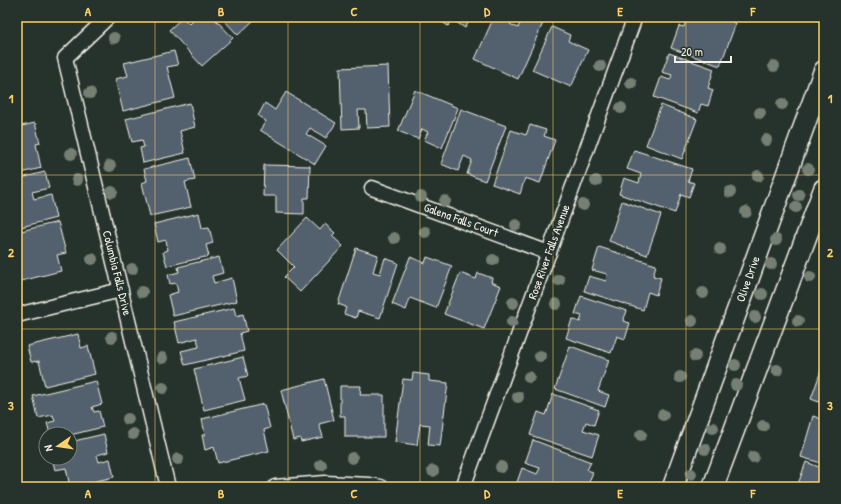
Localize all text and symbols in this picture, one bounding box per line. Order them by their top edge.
text: A [85,2,92,20]
text: B [218,2,225,20]
text: C [350,2,358,20]
text: D [484,2,491,20]
text: E [617,2,623,20]
text: F [750,2,757,20]
scale bar [675,38,731,64]
text: 20 m [681,43,703,60]
text: 1 [9,89,14,107]
text: 1 [828,89,833,107]
street label: Galena Falls Court [422,198,502,241]
street label: Rose River Falls Avenue [523,202,574,302]
street label: Columbia Falls Drive [99,229,136,317]
text: 2 [8,243,15,261]
text: 2 [827,243,834,261]
street label: Olive Drive [731,253,764,304]
text: 3 [8,396,14,414]
text: 3 [827,396,833,414]
north arrow [38,426,78,466]
text: N [41,444,56,453]
text: A [85,484,92,502]
text: B [218,484,225,502]
text: C [350,484,358,502]
text: D [484,484,491,502]
text: E [617,484,623,502]
text: F [750,484,757,502]

